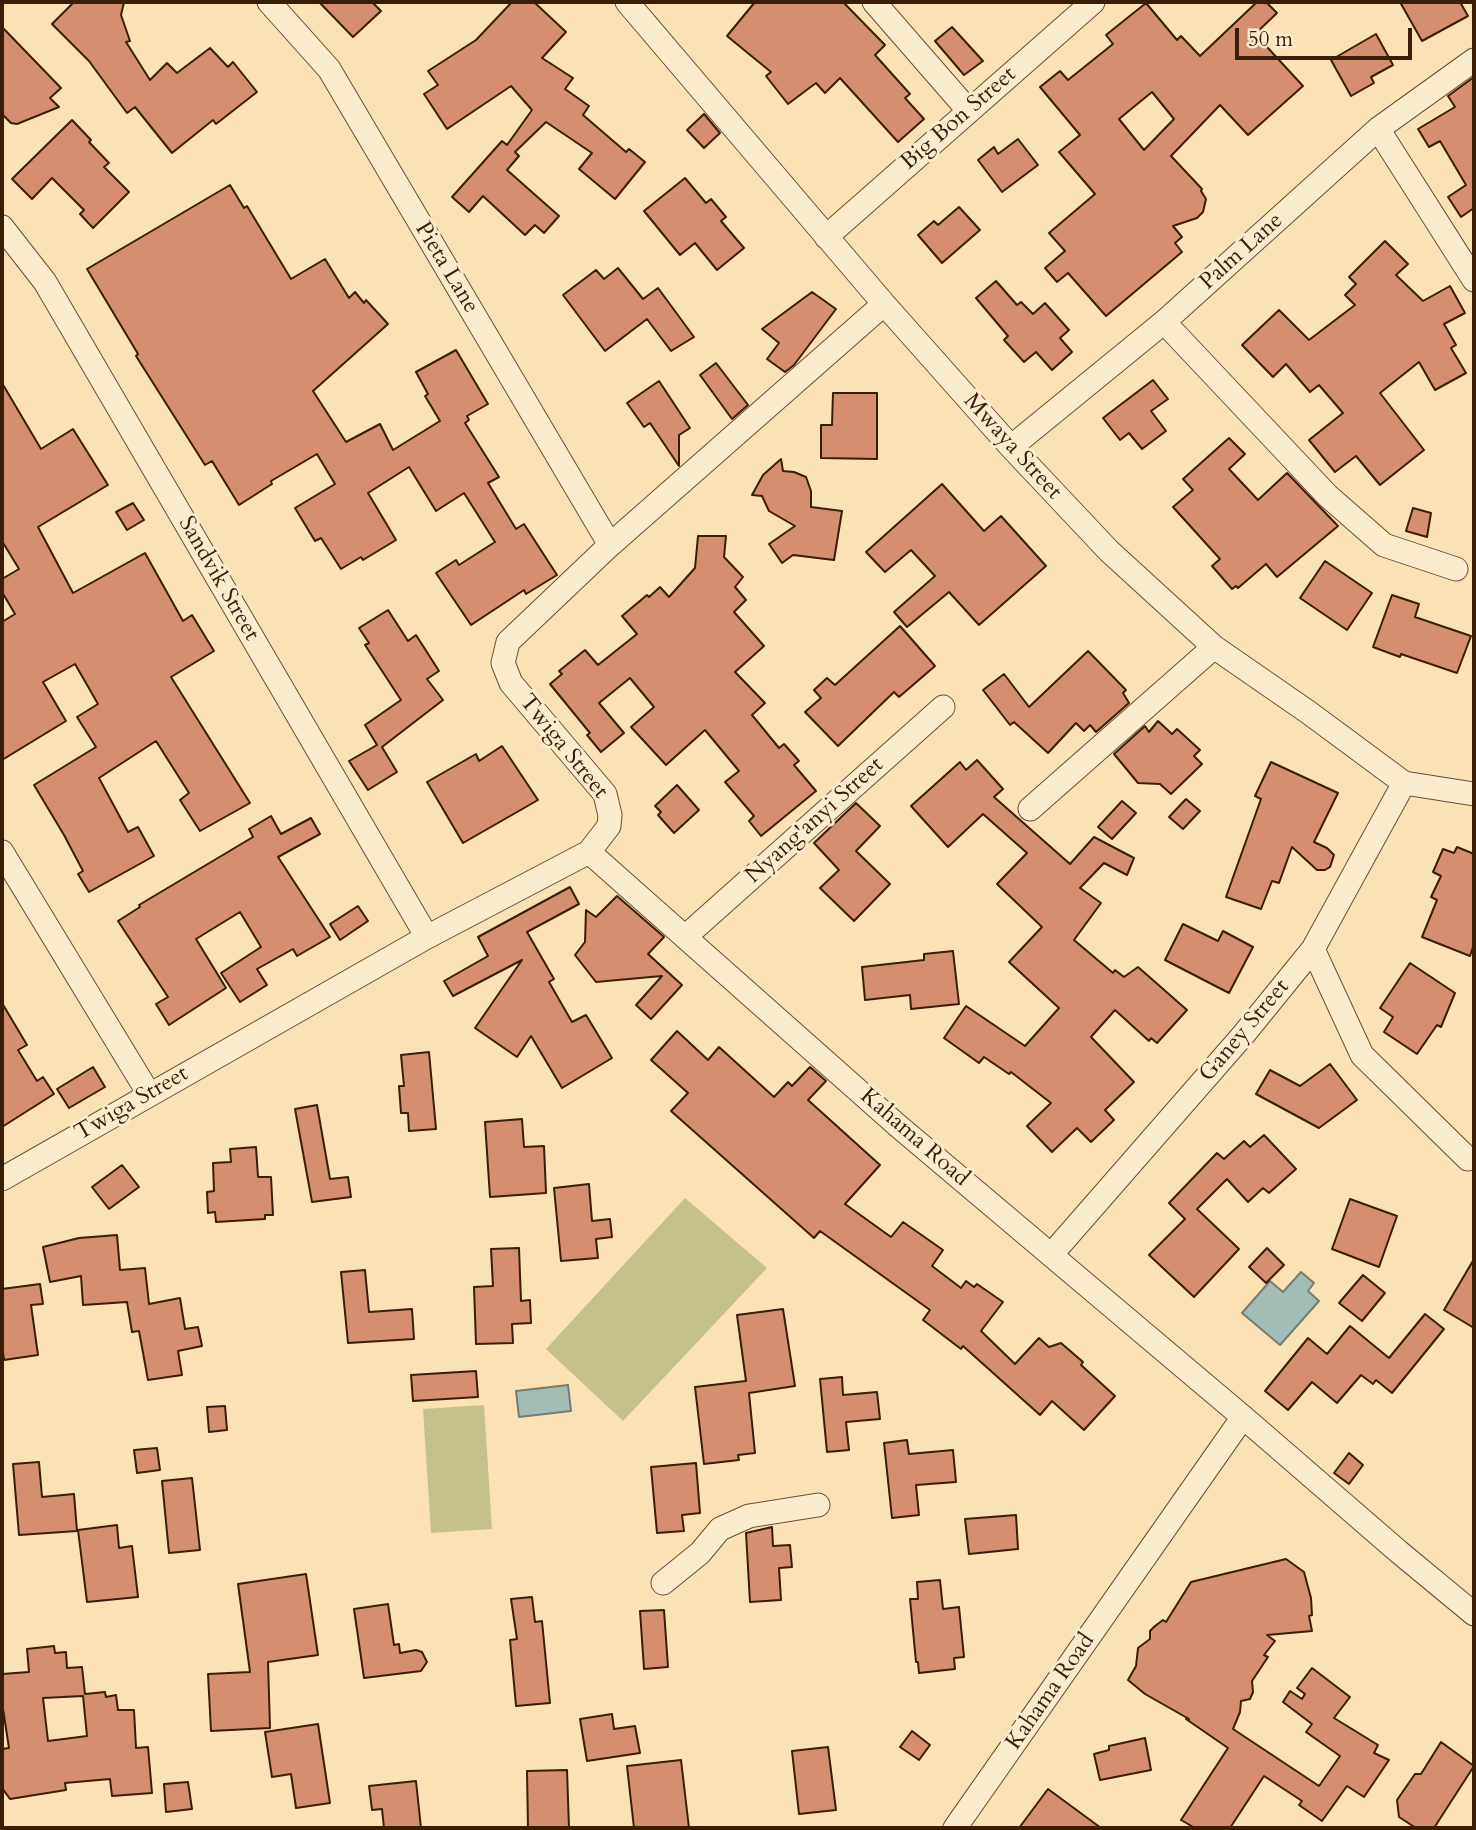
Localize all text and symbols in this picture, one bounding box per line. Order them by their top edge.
scale bar [1238,14,1415,58]
text: 50 m [1248,25,1293,54]
street label: Big Bon Street [896,61,1022,177]
street label: Palm Lane [1195,207,1289,297]
street label: Pieta Lane [408,217,484,319]
street label: Mwaya Street [957,388,1067,506]
street label: Sandvik Street [171,512,265,646]
street label: Twiga Street [513,689,613,805]
street label: Nyang'anyi Street [740,752,890,890]
street label: Ganey Street [1194,974,1296,1088]
street label: Twiga Street [70,1061,194,1147]
street label: Kahama Road [854,1083,974,1193]
street label: Kahama Road [1001,1628,1101,1756]

